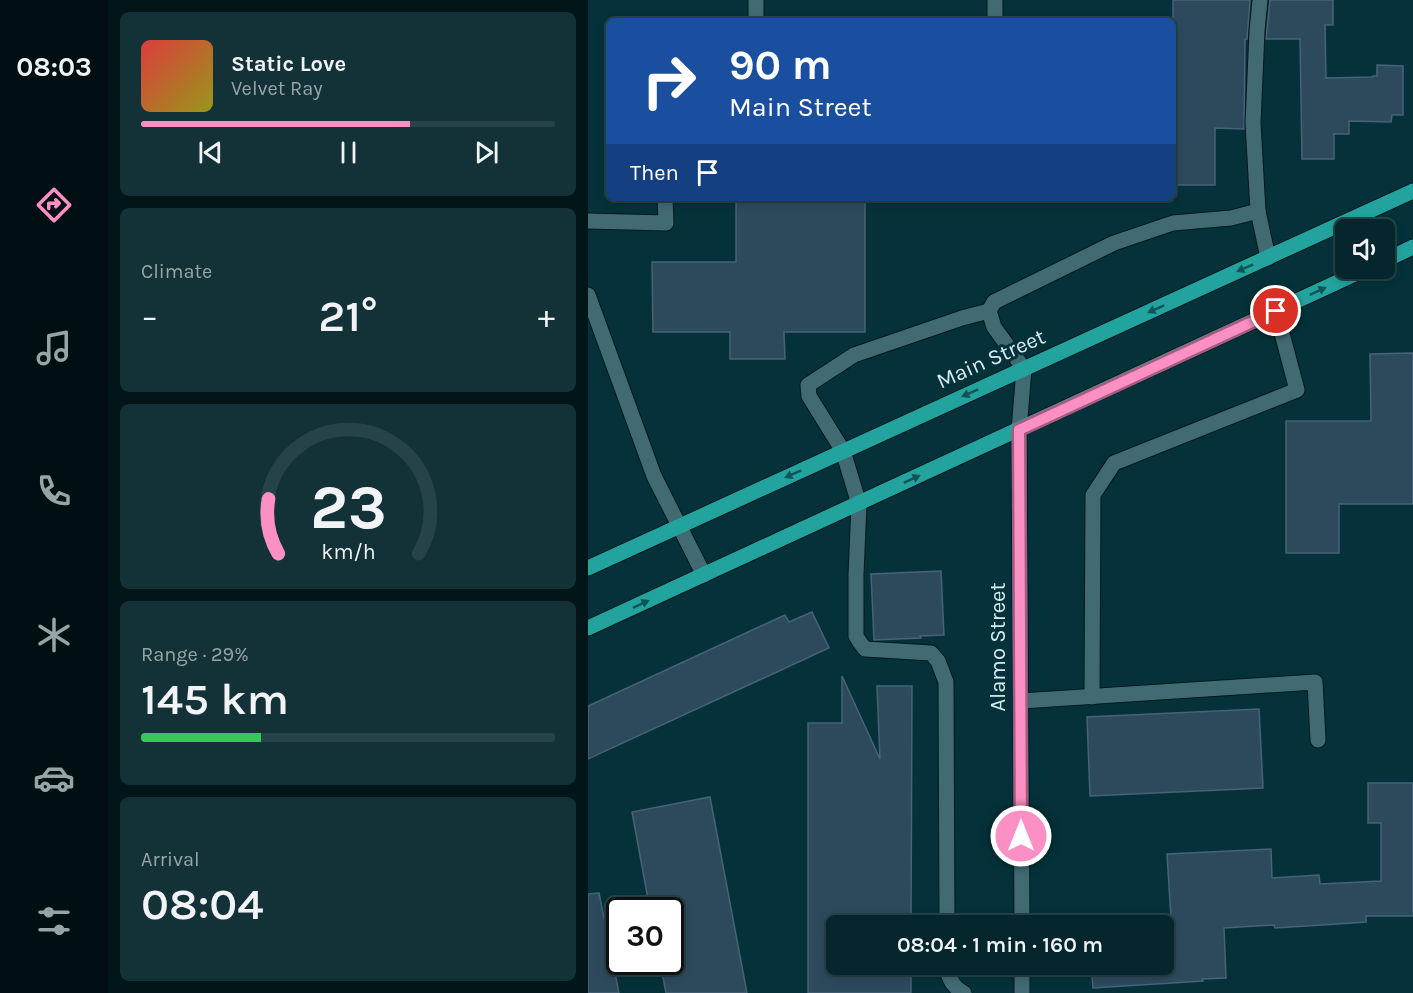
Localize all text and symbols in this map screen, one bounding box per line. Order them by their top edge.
text: 90 m [729,40,832,90]
icon: right [630,42,708,120]
text: 08:03 [16,51,92,83]
text: Static Love [231,51,346,77]
text: Velvet Ray [231,77,323,100]
text: Main Street [729,91,872,123]
icon: previous [194,136,227,169]
icon: pause [332,136,365,169]
icon: next [470,136,503,169]
icon: arrive [691,156,724,189]
text: Then [630,160,679,186]
icon: directions [33,184,75,226]
map controls [1335,219,1395,279]
button: sound [1335,219,1395,279]
text: Climate [141,260,212,283]
one-way arrow [1236,263,1254,273]
pin [1250,285,1301,336]
one-way arrow [1310,287,1327,296]
text: 21° [318,290,378,342]
icon: arrive [1259,294,1292,327]
text: − [141,297,158,335]
text: + [538,297,555,335]
one-way arrow [1147,304,1164,313]
street label: Main Street [933,323,1049,395]
icon: music [33,327,75,369]
one-way arrow [961,388,979,398]
one-way arrow [784,469,801,478]
icon: phone [33,470,75,512]
text: 23 [310,471,386,544]
one-way arrow [904,474,922,484]
text: km/h [321,539,375,564]
street label: Alamo Street [985,582,1011,712]
one-way arrow [633,599,650,608]
icon: climate [33,614,75,656]
text: Range · 29% [141,643,249,666]
text: 145 km [141,673,289,725]
icon: car [33,757,75,799]
position arrow [989,804,1053,868]
text: Arrival [141,848,200,871]
text: 08:04 [141,878,264,930]
speed limit sign: 30 [606,897,684,975]
icon: filters [33,900,75,942]
text: 08:04 · 1 min · 160 m [897,932,1103,958]

